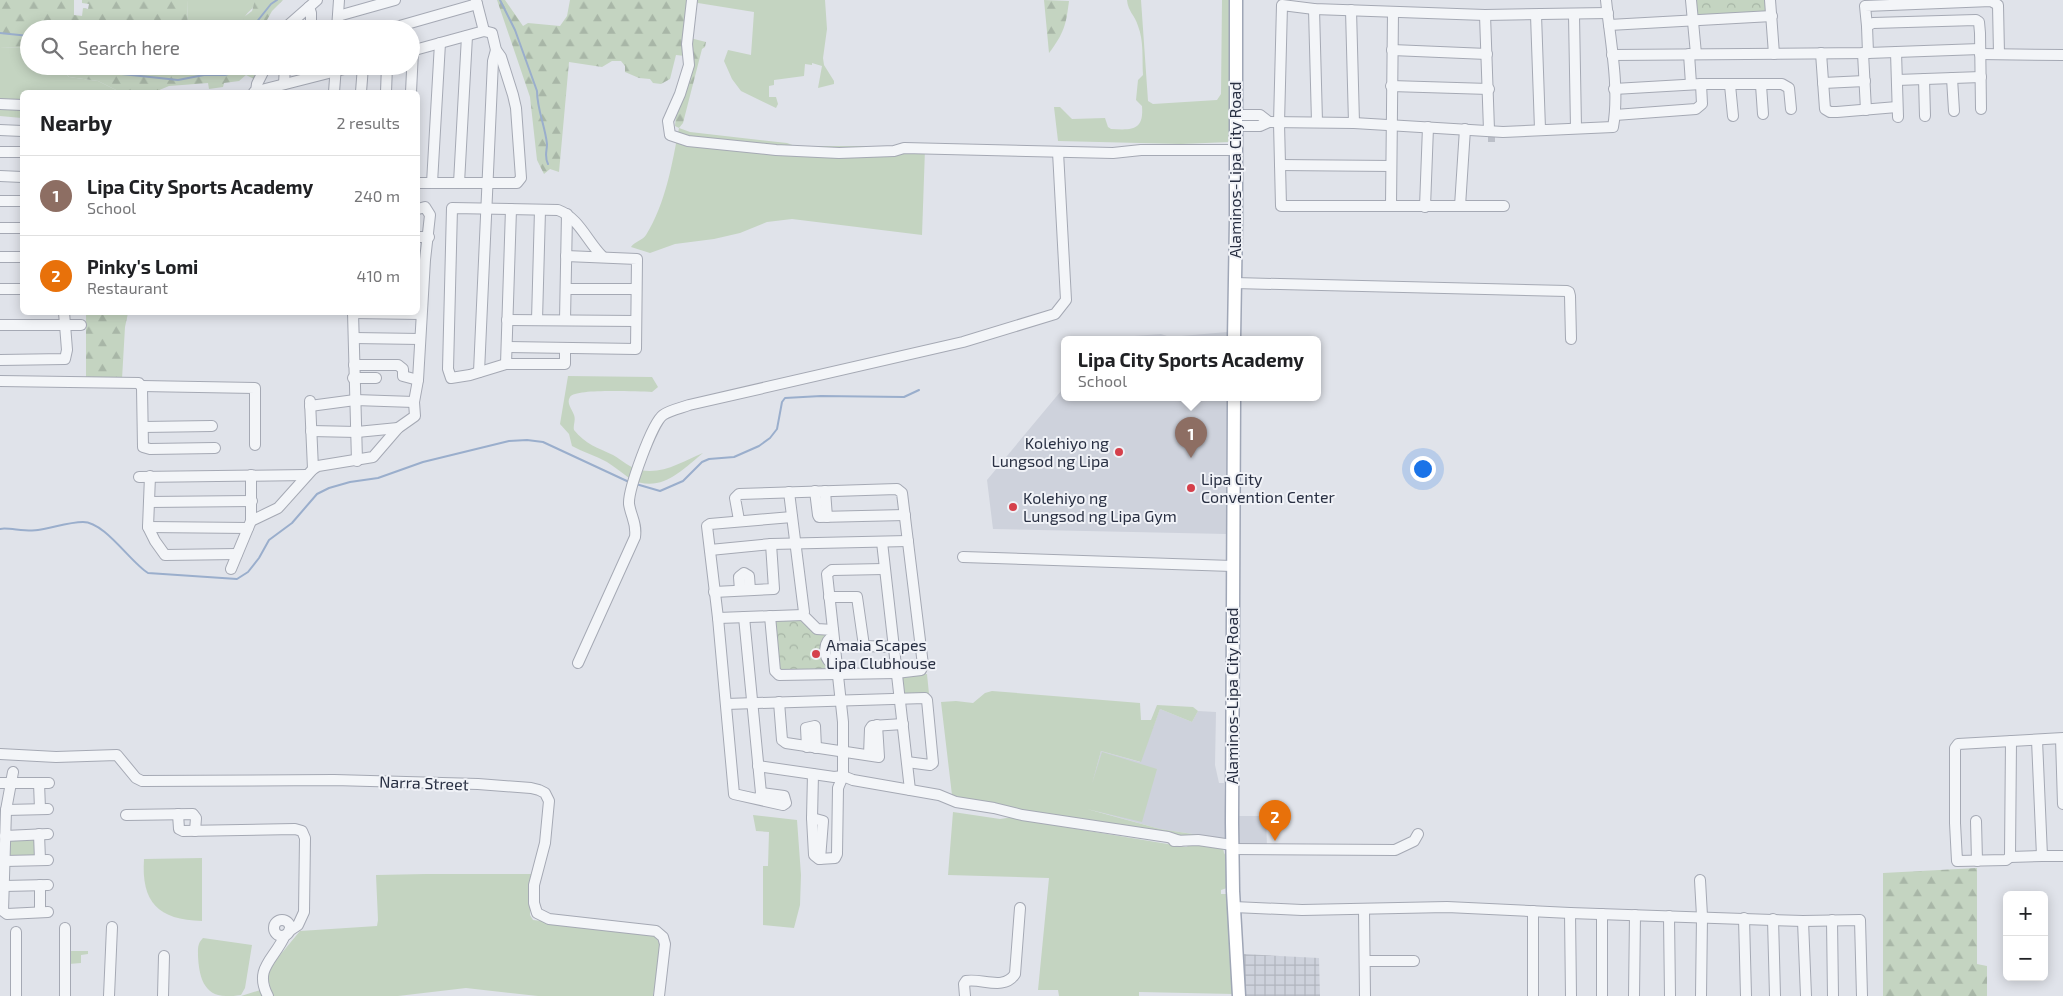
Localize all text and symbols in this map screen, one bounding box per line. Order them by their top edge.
search box [20,20,420,75]
icon: search [38,34,66,62]
text: Search here [78,36,180,59]
street label: Alaminos-Lipa City Road [1225,82,1244,258]
text: Nearby [40,110,112,135]
text: 2 results [337,113,400,132]
text: Lipa City Sports Academy [87,175,313,198]
text: 1 [53,186,59,205]
text: 240 m [354,186,400,205]
text: School [87,198,136,217]
text: Pinky's Lomi [87,255,198,278]
text: 2 [51,266,61,285]
text: 410 m [357,266,400,285]
text: Restaurant [87,278,168,297]
popup [1061,336,1321,401]
text: Lipa City Sports Academy [1078,348,1304,371]
text: School [1078,371,1127,390]
pin: 1 [1175,417,1207,458]
place label: Kolehiyo ng Lungsod ng Lipa [991,433,1109,470]
marker: Kolehiyo ng Lungsod ng Lipa [1113,446,1125,458]
your location [1410,456,1436,482]
place label: Lipa City Convention Center [1201,469,1335,506]
marker: Lipa City Convention Center [1185,482,1197,494]
place label: Kolehiyo ng Lungsod ng Lipa Gym [1023,488,1177,525]
marker: Kolehiyo ng Lungsod ng Lipa Gym [1007,501,1019,513]
street label: Alaminos-Lipa City Road [1222,608,1241,784]
place label: Amaia Scapes Lipa Clubhouse [826,635,936,672]
marker: Amaia Scapes Lipa Clubhouse [810,648,822,660]
street label: Narra Street [379,771,469,794]
pin: 2 [1259,800,1291,841]
map controls [2003,891,2048,981]
button: + [2003,891,2048,936]
button: − [2003,936,2048,981]

